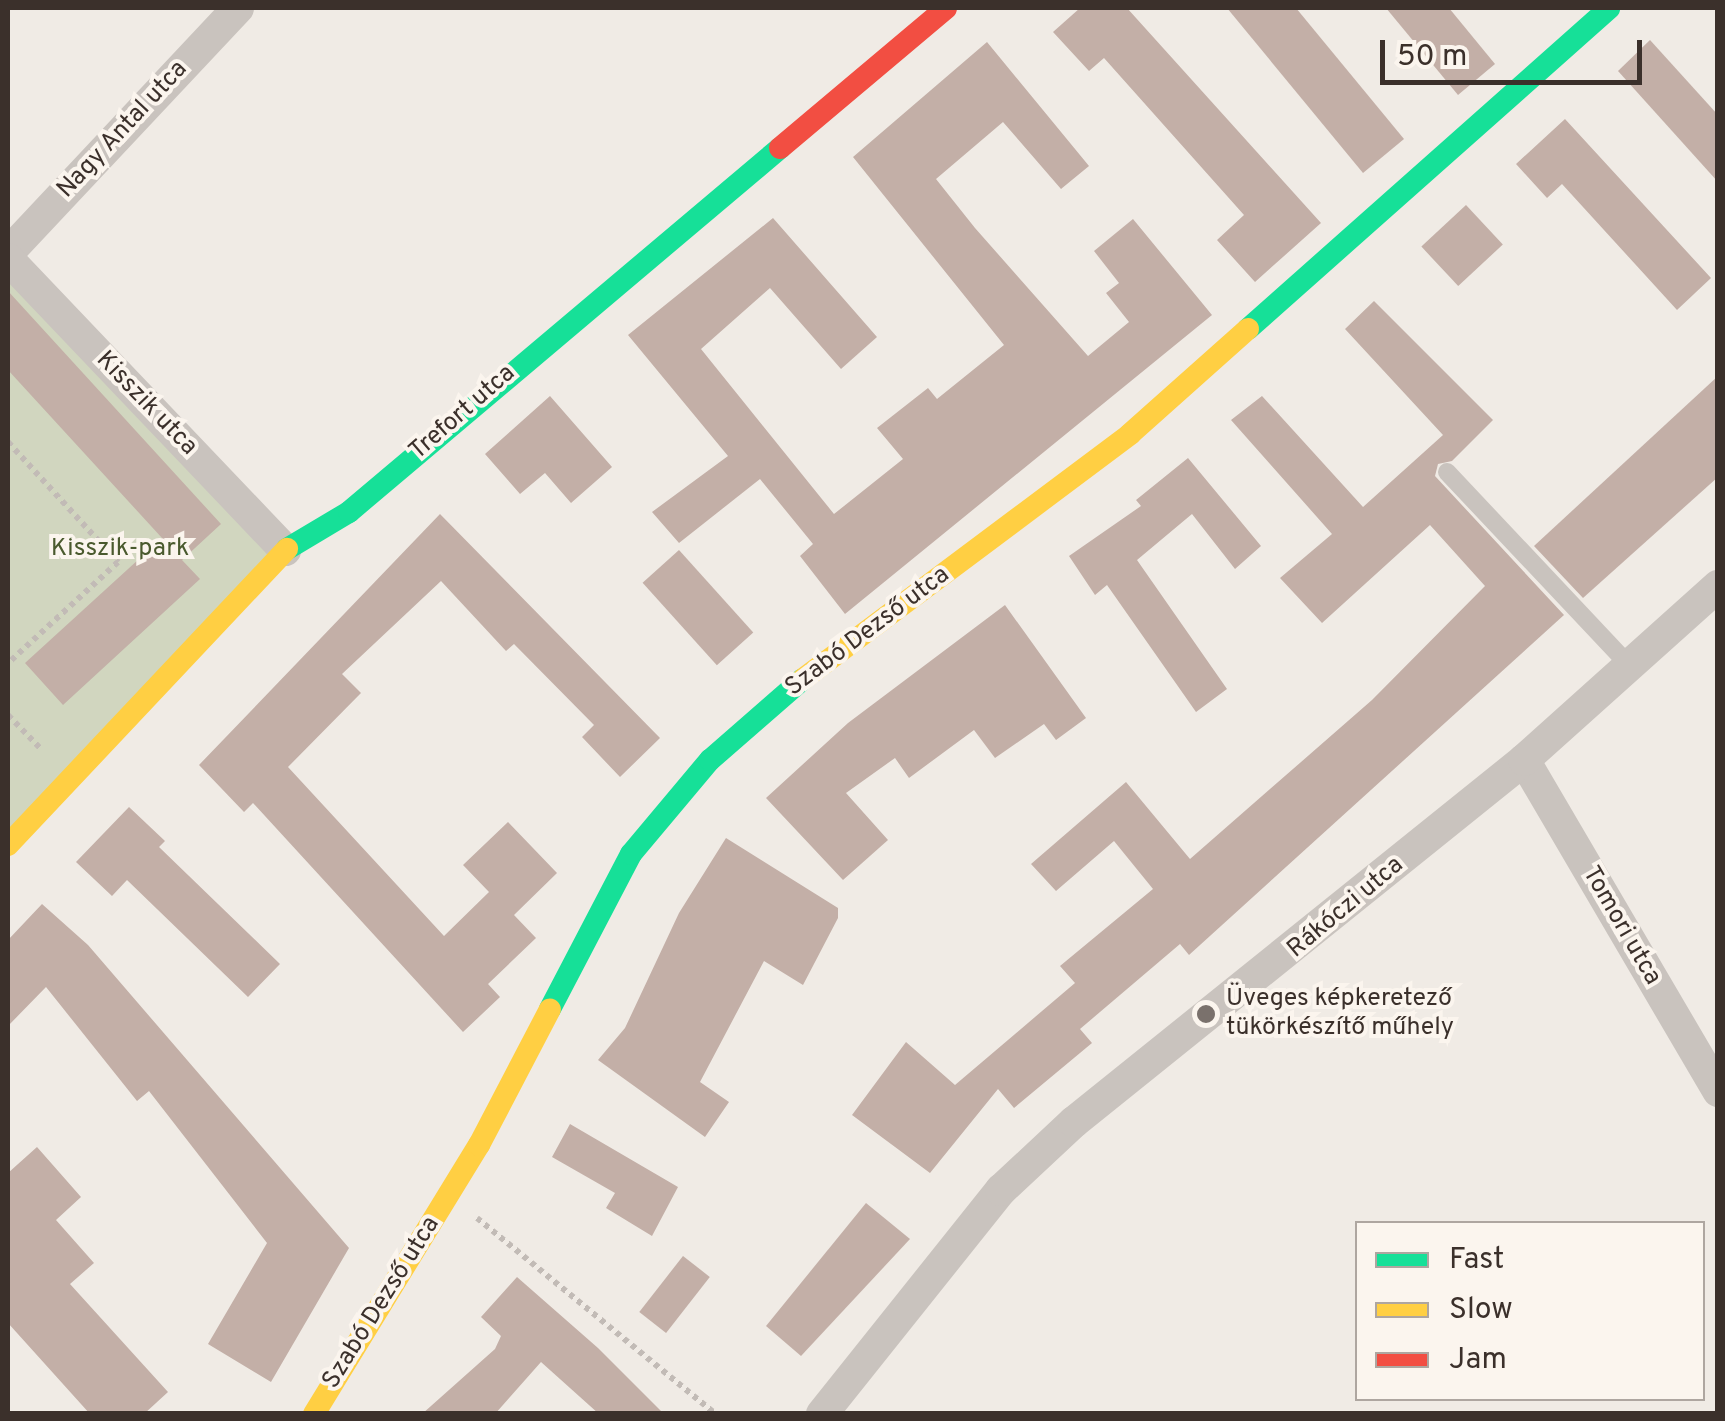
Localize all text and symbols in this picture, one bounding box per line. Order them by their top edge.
scale bar [1385,20,1648,82]
text: 50 m [1397,39,1467,76]
street label: Nagy Antal utca [51,55,195,205]
street label: Kisszik utca [89,346,203,462]
street label: Trefort utca [404,359,522,467]
park label: Kisszik-park [51,534,189,564]
street label: Szabó Dezső utca [780,561,956,703]
street label: Rákóczi utca [1282,851,1410,965]
street label: Tomori utca [1575,861,1667,991]
place label: Üveges képkeretező tükörkészítő műhely [1226,985,1454,1044]
marker: Üveges képkeretező tükörkészítő műhely [1195,1003,1217,1025]
street label: Szabó Dezső utca [317,1211,447,1395]
legend [1355,1221,1705,1401]
text: Fast [1449,1242,1504,1279]
text: Slow [1449,1292,1513,1329]
text: Jam [1449,1342,1507,1379]

